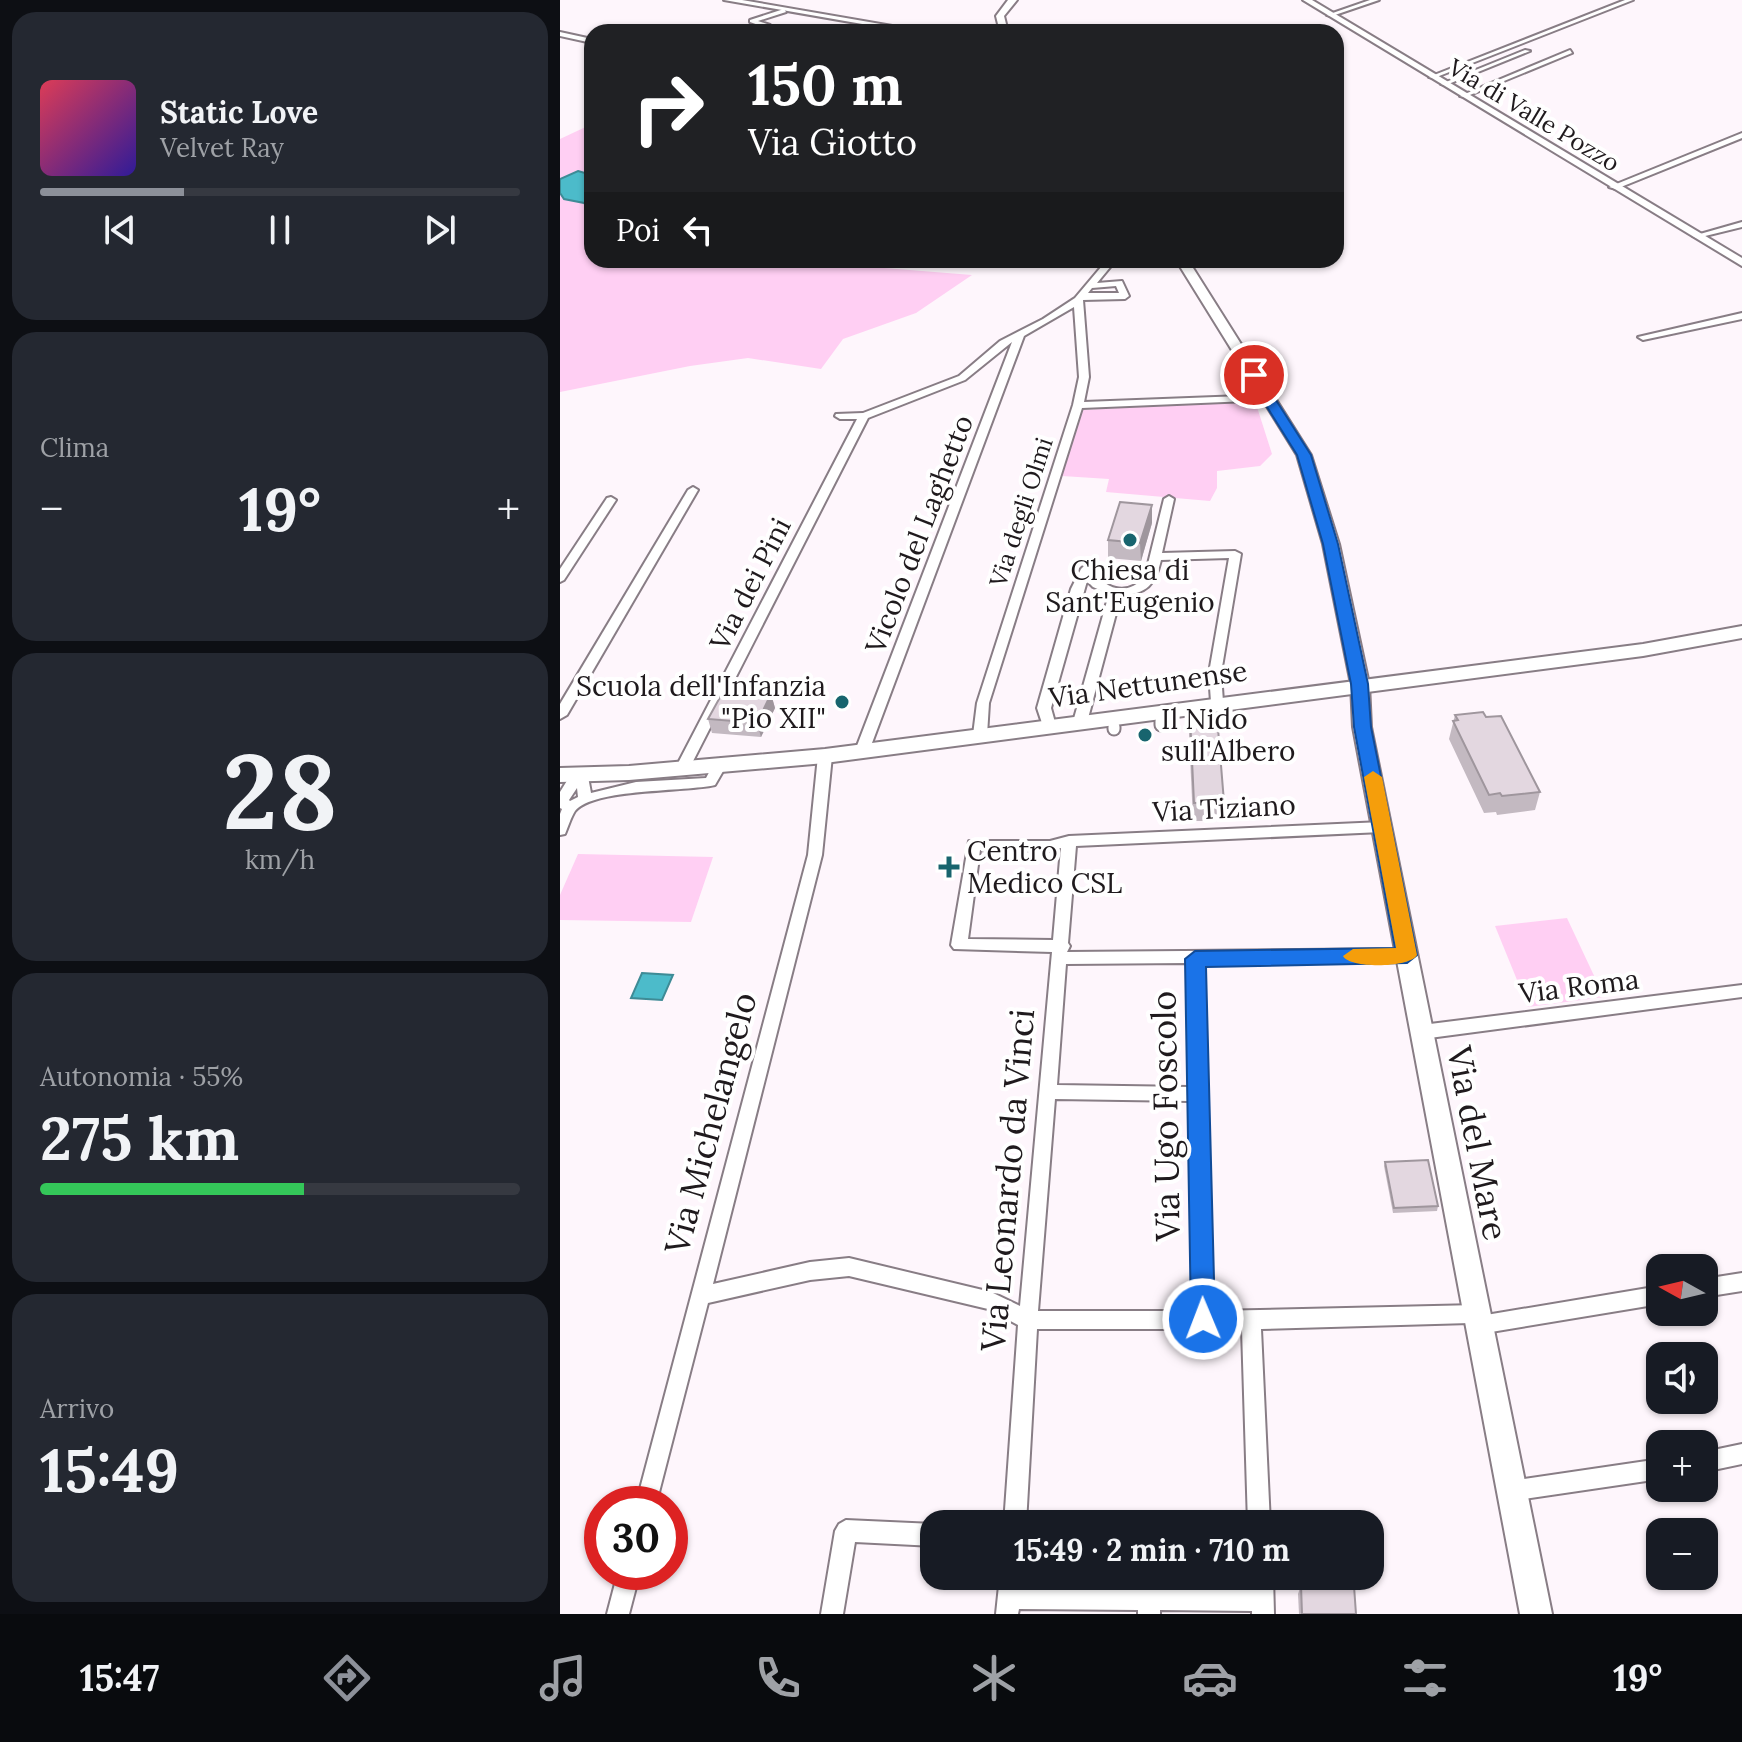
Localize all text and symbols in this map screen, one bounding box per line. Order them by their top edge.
text: 150 m [748,49,903,120]
street label: Via di Valle Pozzo [1442,51,1625,178]
icon: right [616,56,720,160]
text: Static Love [160,93,318,131]
text: Via Giotto [748,119,917,165]
text: Velvet Ray [160,131,284,164]
icon: previous [98,208,142,252]
icon: pause [258,208,302,252]
icon: next [418,208,462,252]
icon: left [676,208,720,252]
text: Poi [616,211,660,249]
pin [1220,341,1288,409]
icon: arrive [1232,353,1276,397]
street label: Vicolo del Laghetto [857,410,981,659]
text: Clima [40,431,109,464]
street label: Via degli Olmi [982,433,1060,592]
text: 19° [239,471,321,547]
text: − [40,481,63,537]
text: + [497,481,520,537]
street label: Via dei Pini [701,511,799,657]
marker: Chiesa di Sant'Eugenio [1121,531,1139,549]
place label: Chiesa di Sant'Eugenio [1045,552,1215,620]
street label: Via Nettunense [1046,652,1249,716]
place label: Scuola dell'Infanzia "Pio XII" [576,668,826,736]
marker: Scuola dell'Infanzia "Pio XII" [833,693,851,711]
place label: Il Nido sull'Albero [1161,701,1295,769]
text: 28 [223,724,337,857]
marker: Il Nido sull'Albero [1136,726,1154,744]
street label: Via Tiziano [1150,786,1297,830]
place label: Centro Medico CSL [967,833,1122,901]
text: km/h [245,843,315,876]
marker: Centro Medico CSL [938,856,960,878]
street label: Via Roma [1516,961,1641,1011]
street label: Via Michelangelo [654,988,767,1260]
street label: Via Ugo Foscolo [1141,990,1190,1243]
street label: Via Leonardo da Vinci [971,1007,1043,1354]
street label: Via del Mare [1438,1042,1518,1243]
text: Autonomia · 55% [40,1060,243,1093]
text: 275 km [40,1100,239,1176]
north arrow [1646,1254,1718,1326]
map controls [1646,1254,1718,1590]
position arrow [1161,1277,1245,1361]
button: sound [1646,1342,1718,1414]
text: Arrivo [40,1392,114,1425]
button: + [1646,1430,1718,1502]
text: 15:49 [40,1432,179,1508]
speed limit sign: 30 [584,1486,688,1590]
button: − [1646,1518,1718,1590]
text: 15:49 · 2 min · 710 m [1014,1531,1290,1569]
icon: directions [319,1650,375,1706]
icon: music [535,1650,591,1706]
icon: phone [750,1650,806,1706]
icon: climate [966,1650,1022,1706]
icon: car [1182,1650,1238,1706]
icon: filters [1397,1650,1453,1706]
text: 15:47 [80,1655,159,1701]
text: 19° [1613,1655,1662,1701]

